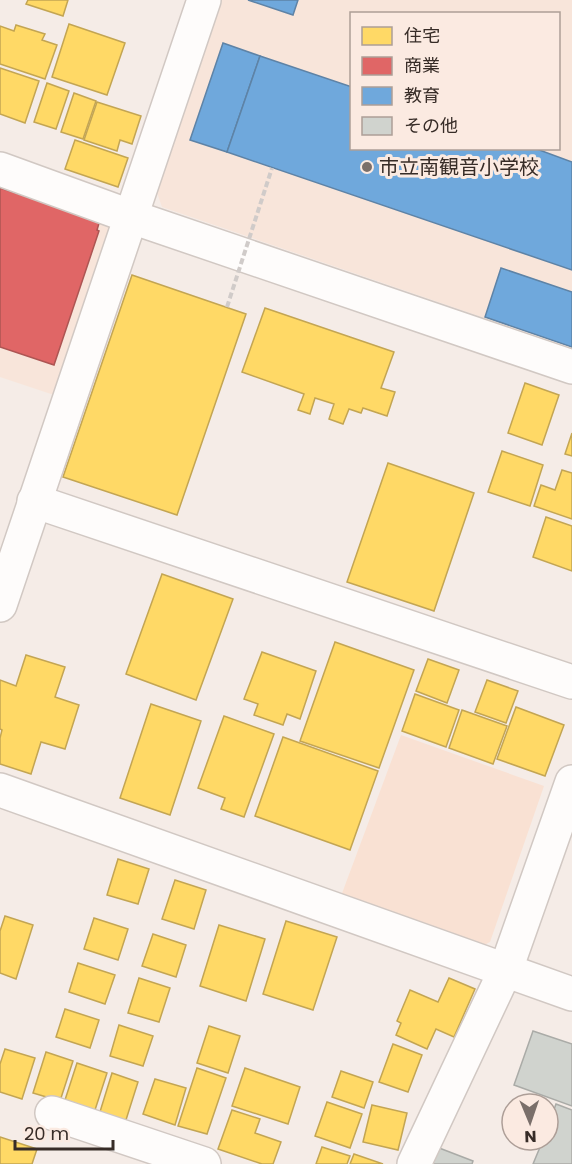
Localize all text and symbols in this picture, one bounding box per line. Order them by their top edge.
legend [350,12,560,150]
text: 住宅 [404,23,440,48]
text: 商業 [404,53,440,78]
text: 教育 [404,83,440,108]
text: その他 [404,113,458,138]
place label: 市立南観音小学校 [379,153,539,181]
marker: 市立南観音小学校 [360,160,374,174]
north arrow [500,1092,560,1152]
scale bar [15,1113,112,1151]
text: 20 m [24,1121,69,1146]
text: N [524,1125,537,1148]

